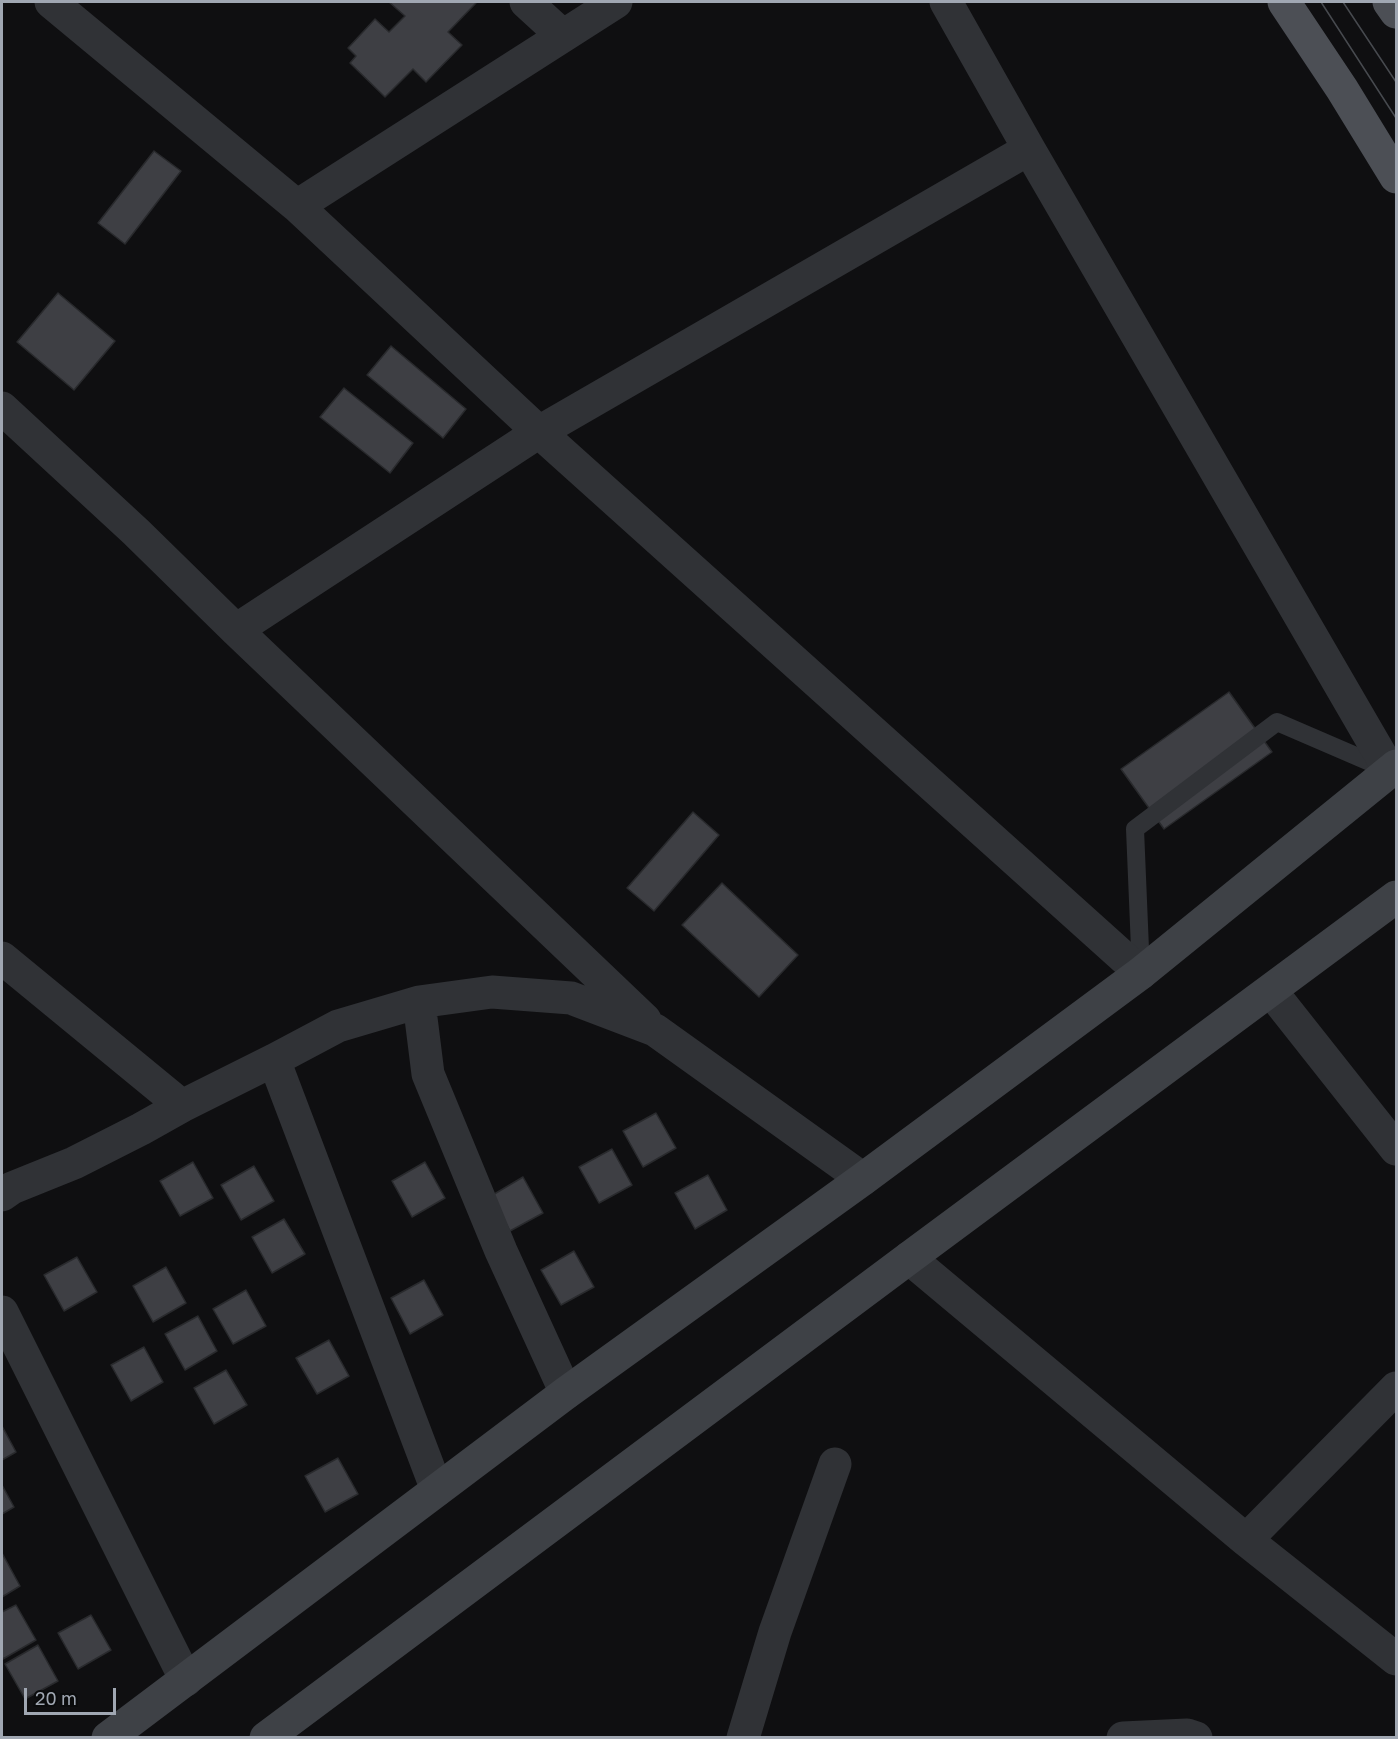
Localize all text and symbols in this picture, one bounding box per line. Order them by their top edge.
scale bar [27,1676,118,1714]
text: 20 m [35,1687,77,1709]

